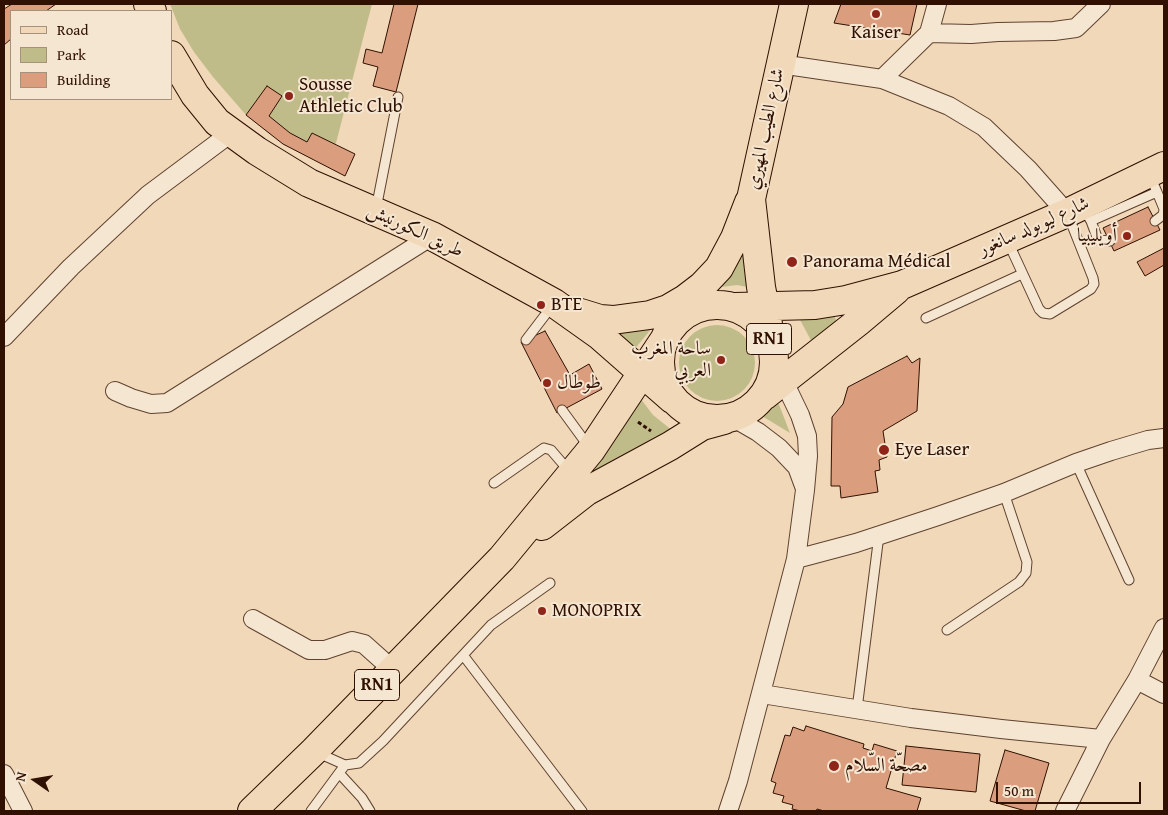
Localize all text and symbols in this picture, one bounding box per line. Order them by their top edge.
marker: Kaiser [870,8,882,20]
legend [10,10,172,100]
text: Road [57,19,88,40]
place label: Kaiser [851,22,901,44]
text: Park [57,44,86,65]
street label: شارع الطيب المهيري [742,66,790,192]
text: Building [57,69,110,90]
place label: Sousse Athletic Club [299,74,403,118]
marker: Sousse Athletic Club [283,90,295,102]
street label: شارع ليوبولد سانغور [975,192,1093,262]
street label: طريق الكورنيش [363,199,467,263]
place label: أويليبيا [1077,225,1117,247]
marker: أويليبيا [1121,230,1133,242]
place label: Panorama Médical [803,251,951,273]
marker: Panorama Médical [785,255,799,269]
place label: BTE [551,294,582,316]
marker: BTE [535,299,547,311]
road number: RN1 [746,324,792,354]
place label: ساحة المغرب العربي [631,338,711,382]
marker: ساحة المغرب العربي [715,354,727,366]
place label: طوطال [557,372,601,394]
marker: طوطال [541,377,553,389]
place label: Eye Laser [895,439,969,461]
marker: Eye Laser [877,443,891,457]
place label: MONOPRIX [552,600,642,622]
marker: MONOPRIX [536,605,548,617]
road number: RN1 [354,670,400,700]
north arrow [10,755,60,805]
place label: مصحّة السّلام [845,755,928,777]
marker: مصحّة السّلام [827,759,841,773]
text: N [10,770,31,783]
scale bar [998,772,1143,804]
text: 50 m [1004,780,1034,801]

